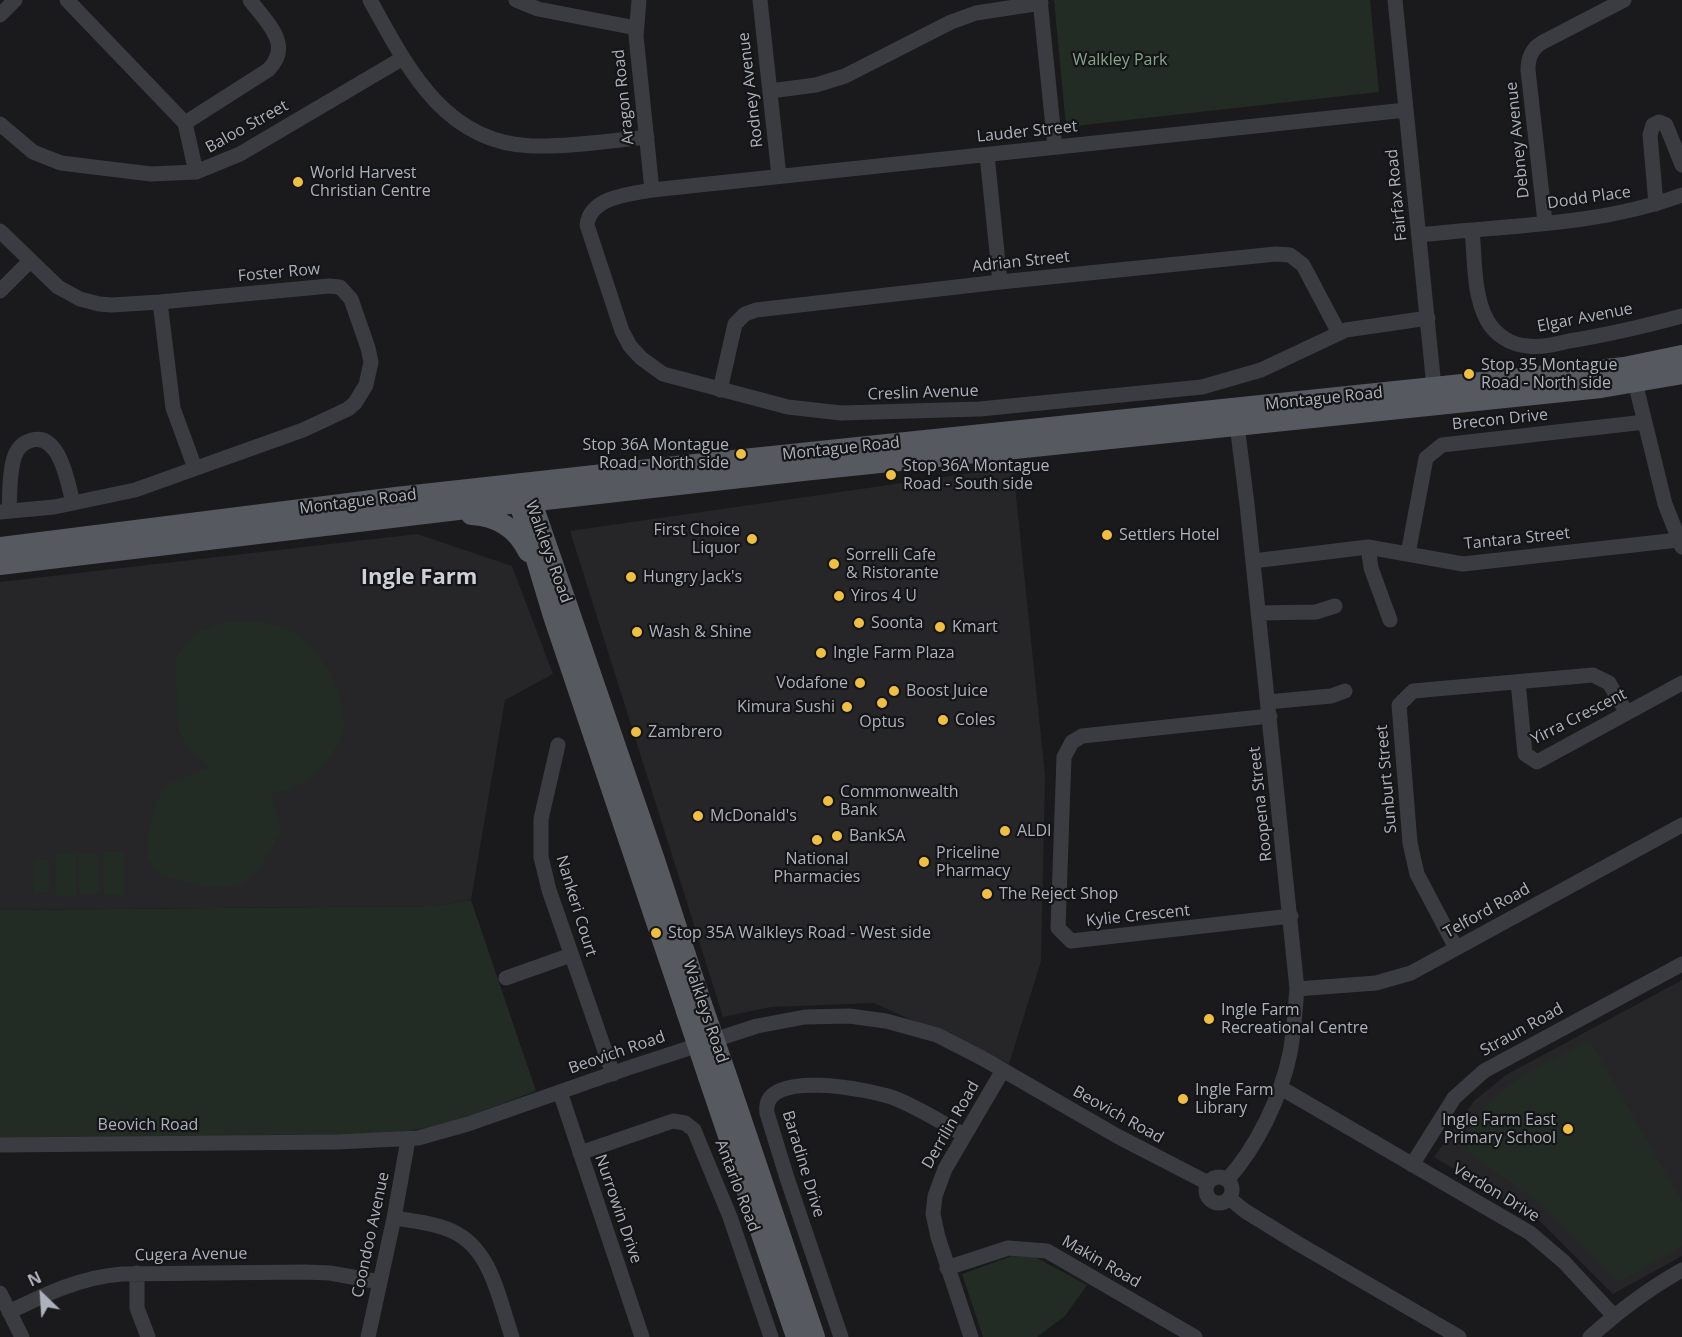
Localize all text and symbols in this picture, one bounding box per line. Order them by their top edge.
street label: Rodney Avenue [734,31,768,149]
street label: Aragon Road [609,48,639,146]
park label: Walkley Park [1073,50,1167,70]
street label: Debney Avenue [1502,81,1534,199]
street label: Baloo Street [202,96,292,158]
street label: Lauder Street [976,117,1078,147]
street label: Fairfax Road [1383,148,1411,242]
place label: World Harvest Christian Centre [310,163,431,201]
marker: World Harvest Christian Centre [291,175,305,189]
street label: Dodd Place [1546,183,1632,213]
street label: Adrian Street [971,247,1071,277]
street label: Foster Row [237,260,321,286]
street label: Elgar Avenue [1536,299,1634,337]
place label: Stop 35 Montague Road - North side [1481,355,1617,393]
marker: Stop 35 Montague Road - North side [1462,367,1476,381]
street label: Creslin Avenue [867,381,979,405]
street label: Montague Road [1264,383,1384,415]
street label: Brecon Drive [1451,405,1549,435]
street label: Montague Road [781,433,901,465]
place label: Stop 36A Montague Road - North side [582,435,729,473]
marker: Stop 36A Montague Road - North side [734,447,748,461]
place label: Stop 36A Montague Road - South side [903,456,1050,494]
marker: Stop 36A Montague Road - South side [884,468,898,482]
street label: Montague Road [298,485,418,519]
street label: Walkleys Road [521,498,575,606]
place label: First Choice Liquor [653,520,740,558]
street label: Tantara Street [1463,524,1571,554]
place label: Settlers Hotel [1119,525,1220,545]
marker: Settlers Hotel [1100,528,1114,542]
marker: First Choice Liquor [745,532,759,546]
place label: Sorrelli Cafe & Ristorante [846,545,939,583]
marker: Sorrelli Cafe & Ristorante [827,557,841,571]
district label: Ingle Farm [361,565,477,591]
place label: Hungry Jack's [643,567,742,587]
marker: Hungry Jack's [624,570,638,584]
place label: Yiros 4 U [851,586,917,606]
marker: Yiros 4 U [832,589,846,603]
place label: Soonta [871,613,923,633]
marker: Soonta [852,616,866,630]
place label: Kmart [952,617,998,637]
marker: Kmart [933,620,947,634]
place label: Wash & Shine [649,622,751,642]
marker: Wash & Shine [630,625,644,639]
place label: Ingle Farm Plaza [833,643,955,663]
marker: Ingle Farm Plaza [814,646,828,660]
place label: Vodafone [776,673,848,693]
marker: Vodafone [853,676,867,690]
place label: Boost Juice [906,681,988,701]
marker: Boost Juice [887,684,901,698]
street label: Yirra Crescent [1528,685,1630,749]
marker: Optus [875,696,889,710]
place label: Kimura Sushi [737,697,835,717]
marker: Kimura Sushi [840,700,854,714]
place label: Coles [955,710,995,730]
place label: Optus [859,712,905,732]
marker: Coles [936,713,950,727]
place label: Zambrero [648,722,722,742]
street label: Sunburt Street [1373,724,1401,834]
marker: Zambrero [629,725,643,739]
street label: Roopena Street [1245,746,1277,862]
place label: Commonwealth Bank [840,782,959,820]
marker: Commonwealth Bank [821,794,835,808]
place label: McDonald's [710,806,797,826]
marker: McDonald's [691,809,705,823]
place label: ALDI [1017,821,1052,841]
marker: ALDI [998,824,1012,838]
place label: BankSA [849,826,905,846]
marker: BankSA [830,829,844,843]
marker: National Pharmacies [810,833,824,847]
place label: Priceline Pharmacy [936,843,1010,881]
place label: National Pharmacies [774,849,860,887]
street label: Nankeri Court [552,853,600,959]
marker: Priceline Pharmacy [917,855,931,869]
street label: Telford Road [1441,879,1533,943]
place label: The Reject Shop [999,884,1118,904]
marker: The Reject Shop [980,887,994,901]
street label: Kylie Crescent [1085,901,1191,931]
place label: Stop 35A Walkleys Road - West side [668,923,931,943]
marker: Stop 35A Walkleys Road - West side [649,926,663,940]
street label: Walkleys Road [678,958,732,1066]
street label: Straun Road [1477,999,1567,1061]
place label: Ingle Farm Recreational Centre [1221,1000,1368,1038]
marker: Ingle Farm Recreational Centre [1202,1012,1216,1026]
street label: Beovich Road [566,1028,668,1078]
street label: Derrilin Road [918,1078,984,1172]
place label: Ingle Farm Library [1195,1080,1274,1118]
street label: Beovich Road [1069,1082,1167,1148]
marker: Ingle Farm Library [1176,1092,1190,1106]
street label: Baradine Drive [778,1108,828,1220]
place label: Ingle Farm East Primary School [1442,1110,1556,1148]
street label: Beovich Road [98,1115,198,1135]
marker: Ingle Farm East Primary School [1561,1122,1575,1136]
street label: Antarlo Road [711,1137,763,1235]
street label: Nurrowin Drive [590,1152,646,1266]
street label: Verdon Drive [1449,1160,1543,1226]
street label: Coondoo Avenue [348,1170,394,1300]
street label: Makin Road [1058,1232,1144,1292]
street label: Cugera Avenue [134,1244,248,1266]
north arrow [12,1265,72,1325]
text: N [24,1266,45,1291]

